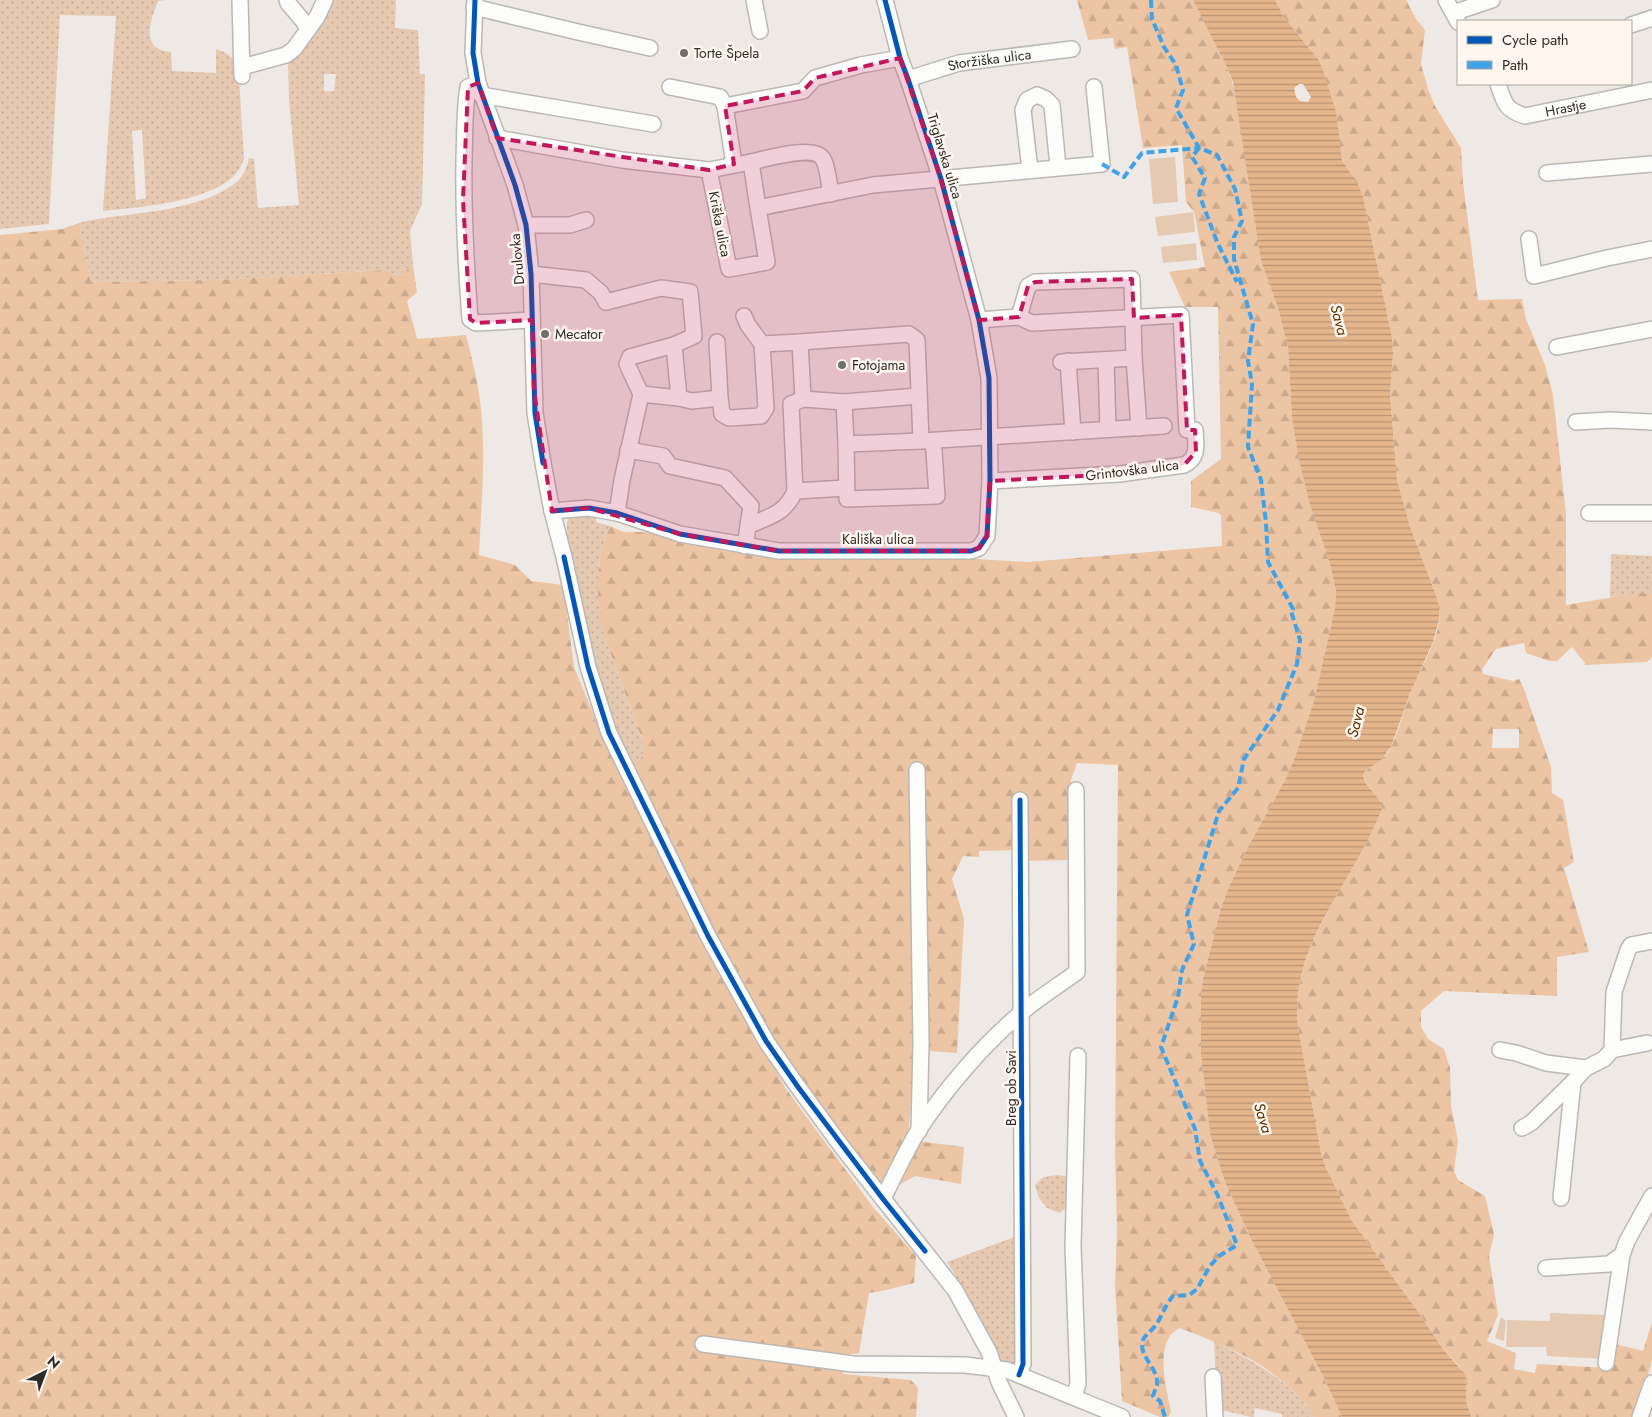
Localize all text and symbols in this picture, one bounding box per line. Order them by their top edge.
legend [1457,20,1632,85]
text: Cycle path [1502,29,1569,51]
place label: Torte Špela [694,43,759,63]
street label: Storžiška ulica [945,44,1032,76]
marker: Torte Špela [678,47,690,59]
text: Path [1502,54,1528,76]
street label: Hrastje [1543,94,1588,122]
street label: Triglavska ulica [923,111,967,201]
street label: Kriška ulica [704,189,736,259]
street label: Drulovka [505,233,529,285]
water label: Sava [1324,302,1354,338]
place label: Mecator [555,324,603,344]
marker: Mecator [539,328,551,340]
place label: Fotojama [852,355,905,375]
marker: Fotojama [836,359,848,371]
street label: Grintovška ulica [1084,454,1180,486]
street label: Kališka ulica [842,529,914,549]
water label: Sava [1342,704,1371,740]
street label: Breg ob Savi [1001,1050,1021,1126]
water label: Sava [1248,1100,1278,1137]
north arrow [20,1347,70,1397]
text: N [43,1351,65,1373]

